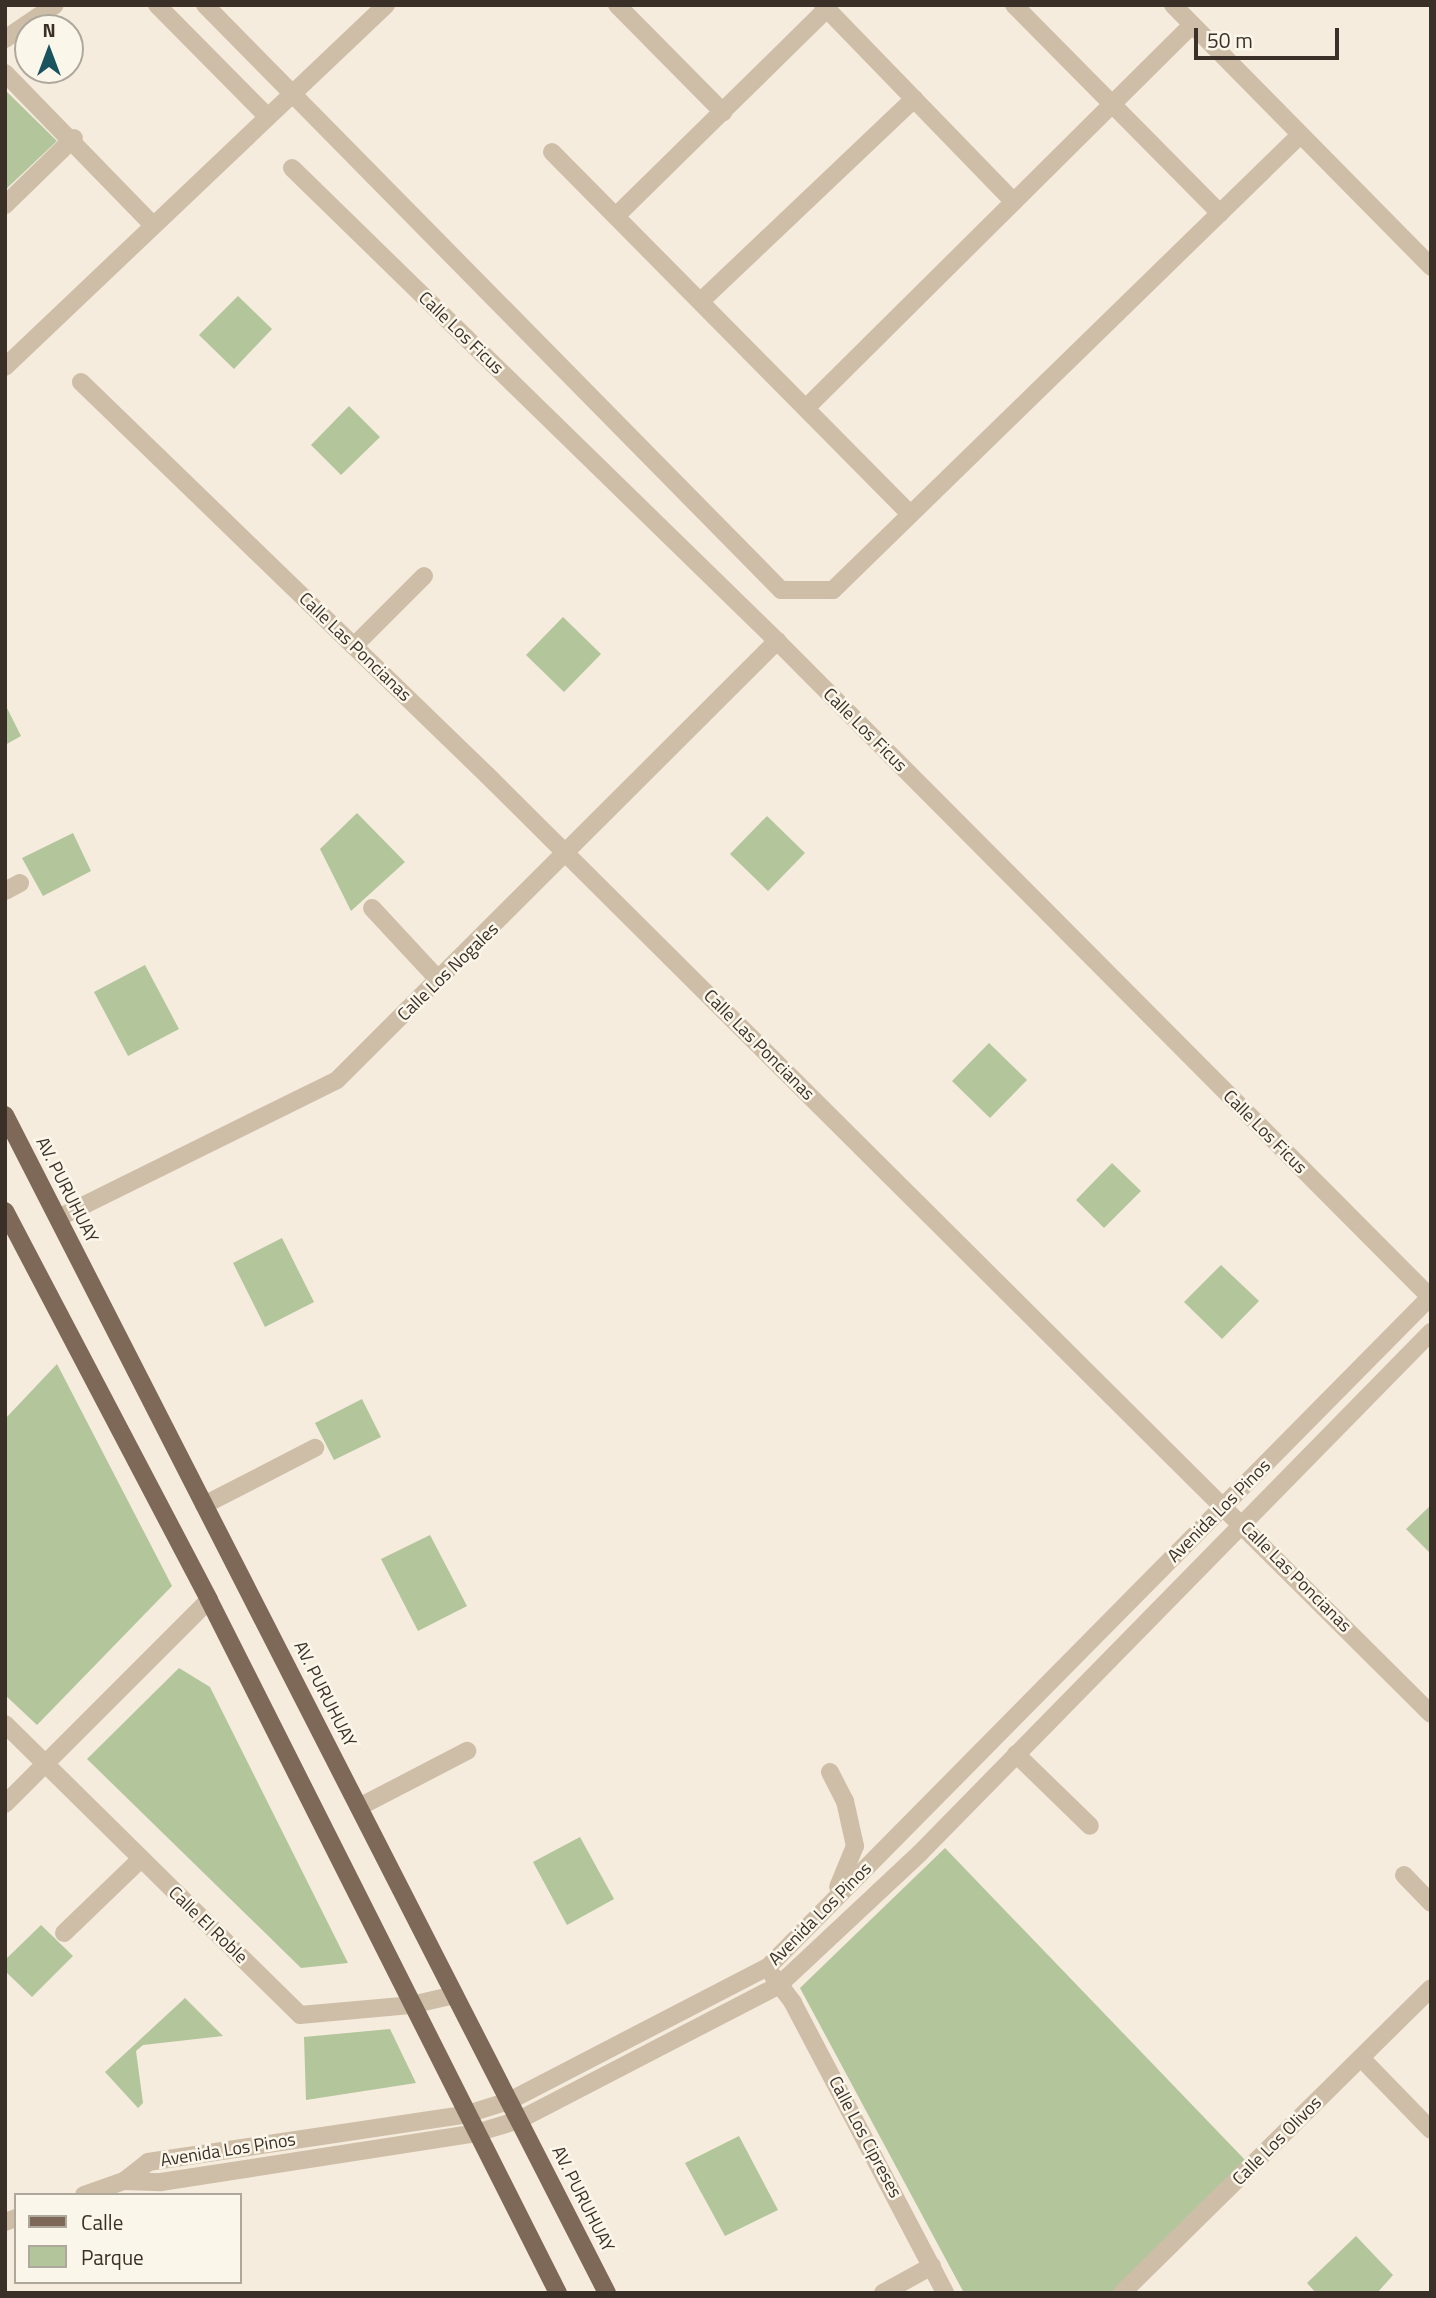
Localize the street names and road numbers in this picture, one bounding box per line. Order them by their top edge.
street label: Calle Los Ficus [414,287,508,379]
street label: Calle Las Poncianas [294,588,416,706]
street label: Calle Los Ficus [819,684,911,776]
street label: Calle Los Nogales [393,918,503,1026]
street label: Calle Las Poncianas [699,985,819,1105]
street label: Calle Los Ficus [1219,1086,1311,1178]
street label: AV. PURUHUAY [31,1134,103,1246]
street label: Avenida Los Pinos [1163,1455,1275,1567]
street label: Calle Las Poncianas [1236,1517,1356,1637]
street label: AV. PURUHUAY [289,1638,361,1750]
street label: Avenida Los Pinos [764,1858,876,1970]
street label: Calle El Roble [164,1882,252,1968]
street label: Calle Los Cipreses [824,2072,906,2202]
street label: Calle Los Olivos [1228,2092,1326,2190]
street label: Avenida Los Pinos [159,2129,297,2171]
street label: AV. PURUHUAY [547,2143,619,2255]

